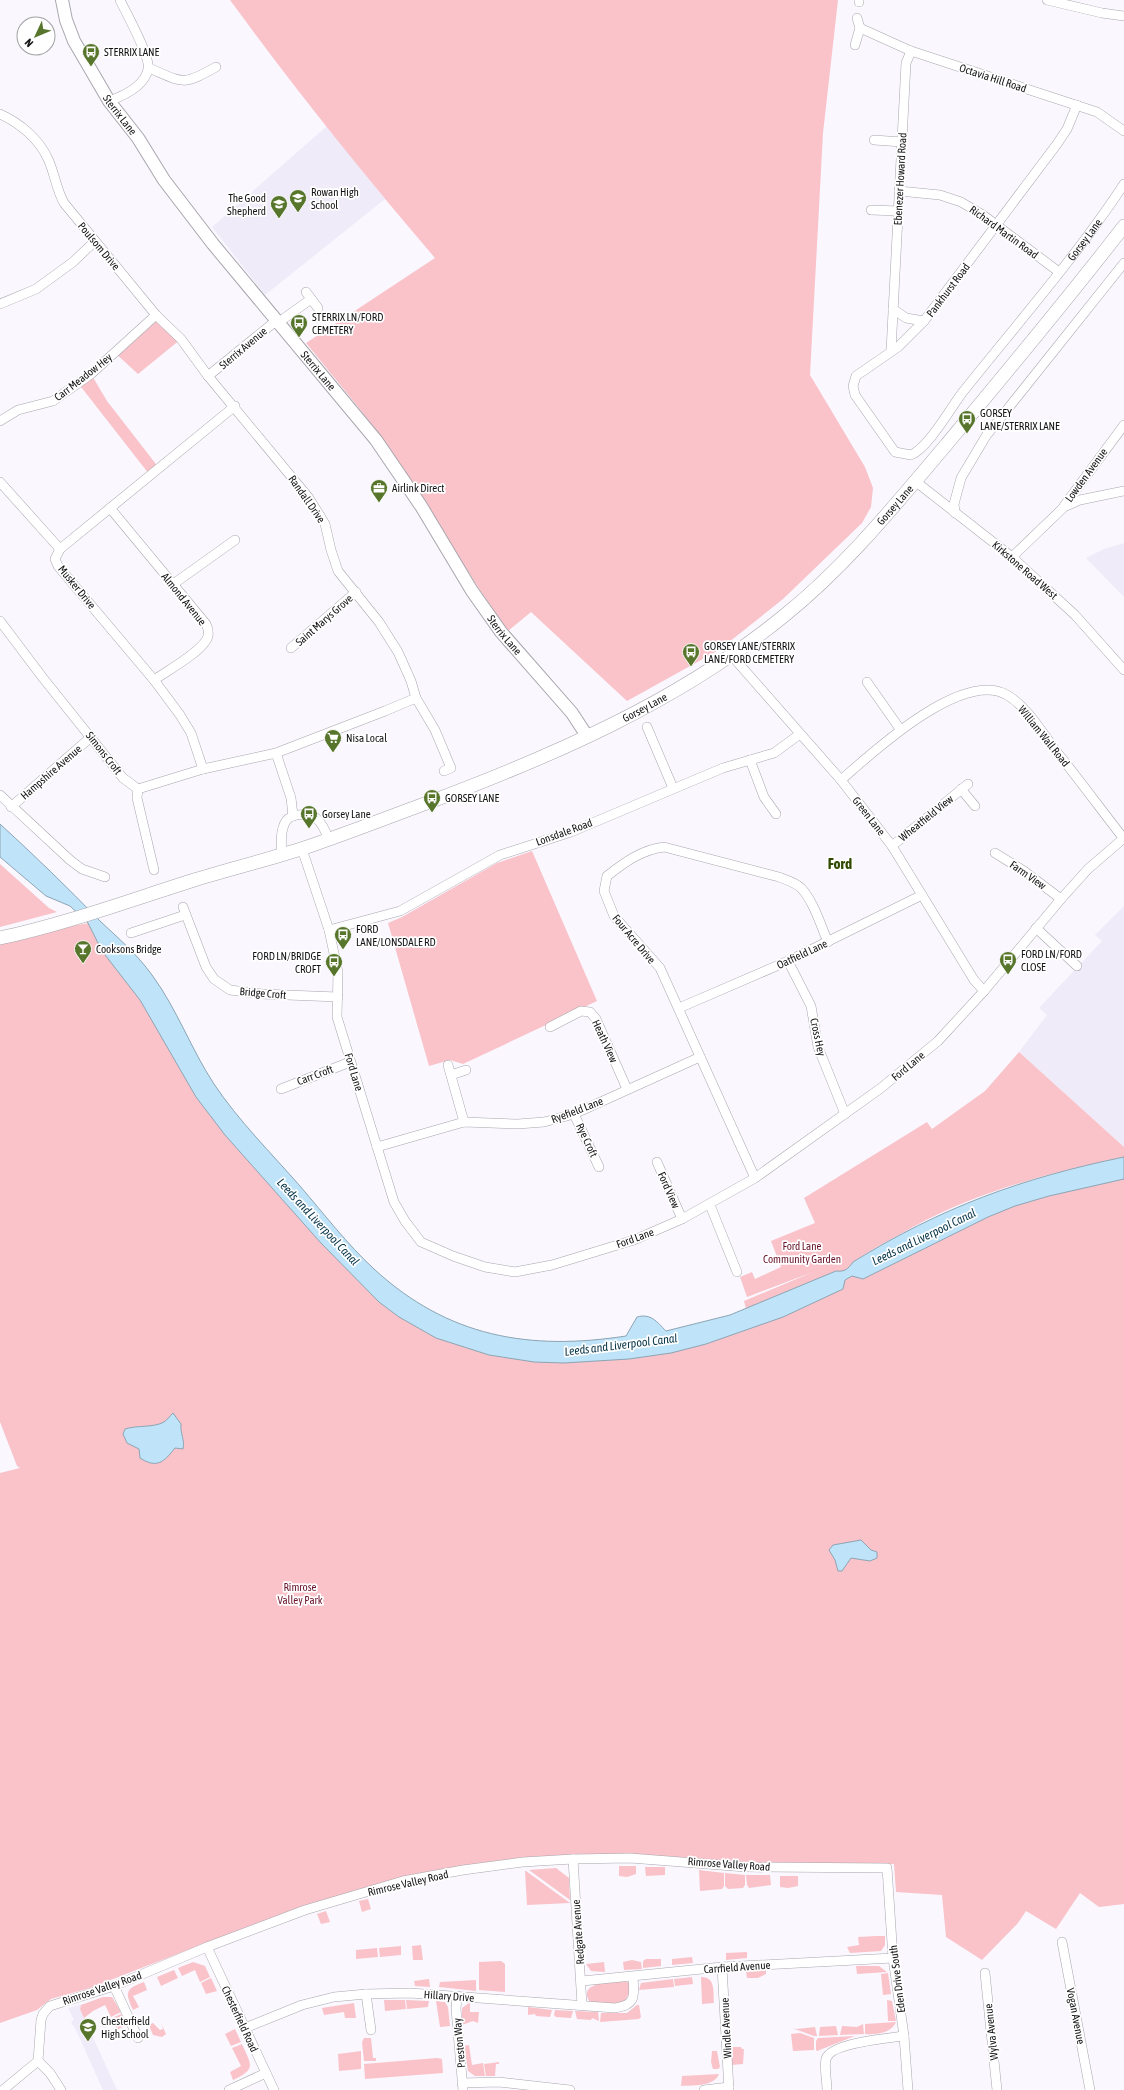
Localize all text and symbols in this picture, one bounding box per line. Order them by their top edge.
north arrow [16,16,56,56]
text: N [22,36,35,49]
bus stop icon: STERRIX LANE [81,42,101,67]
place label: STERRIX LANE [104,46,160,58]
street label: Octavia Hill Road [958,62,1028,94]
street label: Sterrix Lane [101,93,139,137]
street label: Ebenezer Howard Road [892,132,908,226]
place label: Rowan High School [311,186,359,211]
school or university icon: Rowan High School [288,188,308,213]
place label: The Good Shepherd [227,192,266,217]
school or university icon: The Good Shepherd [269,194,289,219]
street label: Richard Martin Road [967,203,1041,261]
street label: Gorsey Lane [1065,217,1104,263]
street label: Poulsom Drive [76,220,122,272]
street label: Pankhurst Road [924,261,972,319]
place label: STERRIX LN/FORD CEMETERY [312,311,383,336]
bus stop icon: STERRIX LN/FORD CEMETERY [289,313,309,338]
street label: Sterrix Avenue [217,325,269,371]
street label: Sterrix Lane [299,349,338,393]
street label: Carr Meadow Hey [52,351,115,403]
place label: GORSEY LANE/STERRIX LANE [980,407,1060,432]
bus stop icon: GORSEY LANE/STERRIX LANE [957,409,977,434]
street label: Lowden Avenue [1063,446,1109,504]
street label: Randall Drive [286,473,328,525]
office icon: Airlink Direct [369,478,389,503]
place label: Airlink Direct [392,482,444,494]
street label: Gorsey Lane [874,483,915,527]
street label: Kirkstone Road West [990,539,1060,601]
street label: Musker Drive [56,563,98,611]
street label: Almond Avenue [159,570,209,628]
street label: Saint Marys Grove [293,592,355,648]
street label: Sterrix Lane [485,613,524,657]
place label: GORSEY LANE/STERRIX LANE/FORD CEMETERY [704,640,795,665]
bus stop icon: GORSEY LANE/STERRIX LANE/FORD CEMETERY [681,642,701,667]
street label: Gorsey Lane [620,691,669,724]
street label: William Wall Road [1016,703,1072,769]
supermarket icon: Nisa Local [323,728,343,753]
street label: Simons Croft [84,729,124,777]
place label: Nisa Local [346,732,387,744]
street label: Hampshire Avenue [18,742,84,802]
bus stop icon: GORSEY LANE [422,788,442,813]
place label: GORSEY LANE [445,792,500,804]
street label: Wheatfield View [897,792,956,843]
street label: Green Lane [850,794,888,838]
bus stop icon: Gorsey Lane [299,804,319,829]
place label: Gorsey Lane [322,808,371,820]
street label: Lonsdale Road [534,816,594,848]
district label: Ford [828,855,852,872]
street label: Farm View [1008,858,1049,892]
street label: Four Acre Drive [610,912,658,966]
place label: FORD LANE/LONSDALE RD [356,923,436,948]
bus stop icon: FORD LANE/LONSDALE RD [333,925,353,950]
street label: Oatfield Lane [775,937,829,971]
bar icon: Cooksons Bridge [73,939,93,964]
place label: Cooksons Bridge [96,943,162,955]
place label: FORD LN/FORD CLOSE [1021,948,1082,973]
place label: FORD LN/BRIDGE CROFT [252,950,321,975]
bus stop icon: FORD LN/FORD CLOSE [998,950,1018,975]
bus stop icon: FORD LN/BRIDGE CROFT [324,952,344,977]
street label: Bridge Croft [239,985,287,1001]
street label: Cross Hey [808,1017,828,1058]
street label: Heath View [590,1018,620,1065]
street label: Ford Lane [889,1049,927,1083]
street label: Ford Lane [343,1052,365,1092]
street label: Carr Croft [295,1063,335,1087]
street label: Ryefield Lane [549,1095,605,1125]
street label: Rye Croft [574,1121,600,1159]
street label: Ford View [656,1170,683,1211]
water label: Leeds and Liverpool Canal [274,1176,362,1268]
water label: Leeds and Liverpool Canal [870,1206,978,1268]
street label: Ford Lane [615,1226,655,1250]
park label: Ford Lane Community Garden [763,1240,841,1265]
water label: Leeds and Liverpool Canal [564,1331,678,1359]
park label: Rimrose Valley Park [277,1581,323,1606]
street label: Rimrose Valley Road [687,1855,771,1873]
street label: Rimrose Valley Road [366,1868,450,1898]
street label: Redgate Avenue [570,1899,586,1965]
street label: Eden Drive South [887,1944,907,2014]
street label: Carrfield Avenue [703,1959,771,1975]
street label: Rimrose Valley Road [61,1969,143,2007]
street label: Chesterfield Road [219,1984,261,2054]
street label: Vogan Avenue [1065,1987,1087,2045]
street label: Hillary Drive [423,1988,475,2004]
street label: Windle Avenue [718,1997,734,2059]
street label: Wylva Avenue [982,2003,1000,2061]
place label: Chesterfield High School [101,2015,150,2040]
school or university icon: Chesterfield High School [78,2017,98,2042]
street label: Preston Way [451,2017,467,2068]

